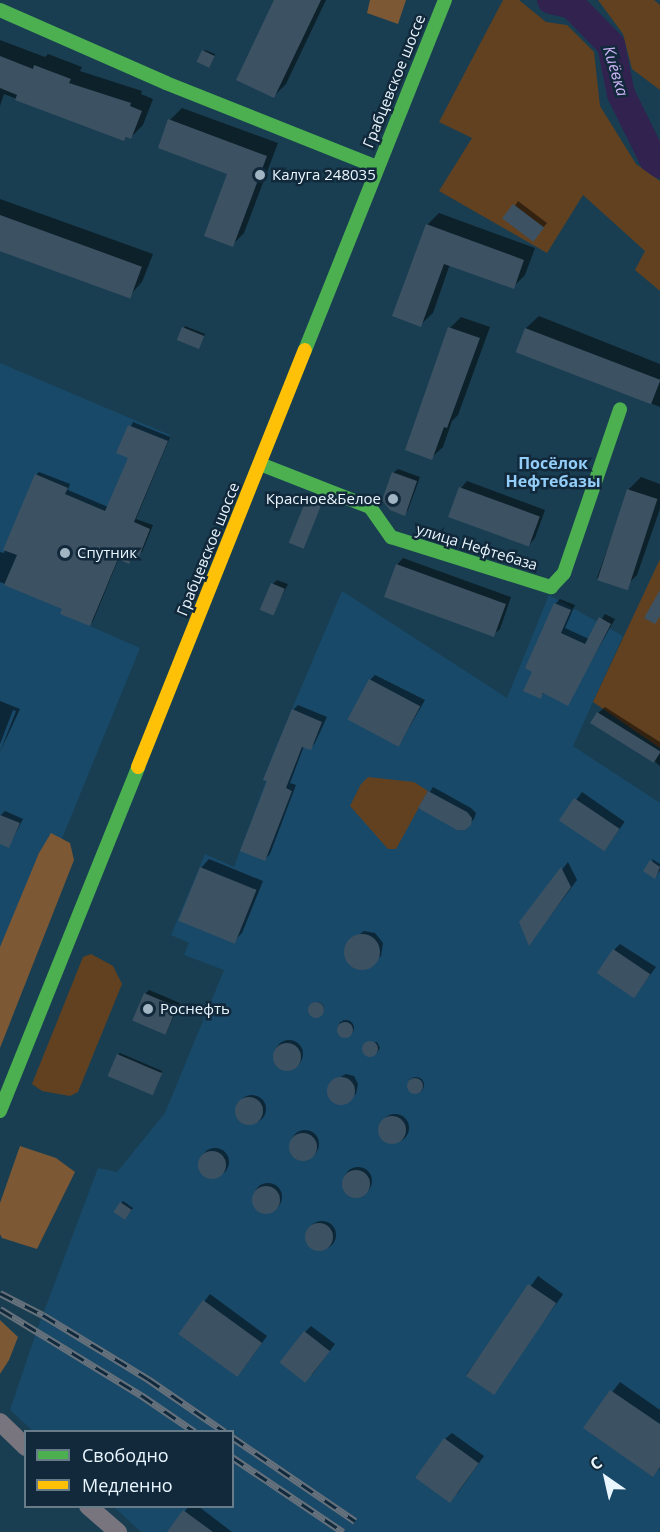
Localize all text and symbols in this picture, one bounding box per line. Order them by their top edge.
street label: Грабцевское шоссе [359,12,429,150]
water label: Киёвка [599,44,633,98]
place label: Калуга 248035 [272,166,376,184]
marker: Калуга 248035 [253,168,267,182]
district label: Посёлок Нефтебазы [505,453,601,491]
street label: Грабцевское шоссе [173,480,243,618]
place label: Красное&Белое [266,490,381,508]
marker: Красное&Белое [386,492,400,506]
street label: улица Нефтебаза [414,520,540,574]
place label: Спутник [77,544,137,562]
marker: Спутник [58,546,72,560]
place label: Роснефть [160,1000,230,1018]
marker: Роснефть [141,1002,155,1016]
legend [24,1430,234,1508]
text: Свободно [82,1443,169,1467]
north arrow [576,1448,636,1508]
text: С [586,1451,606,1475]
text: Медленно [82,1473,173,1497]

